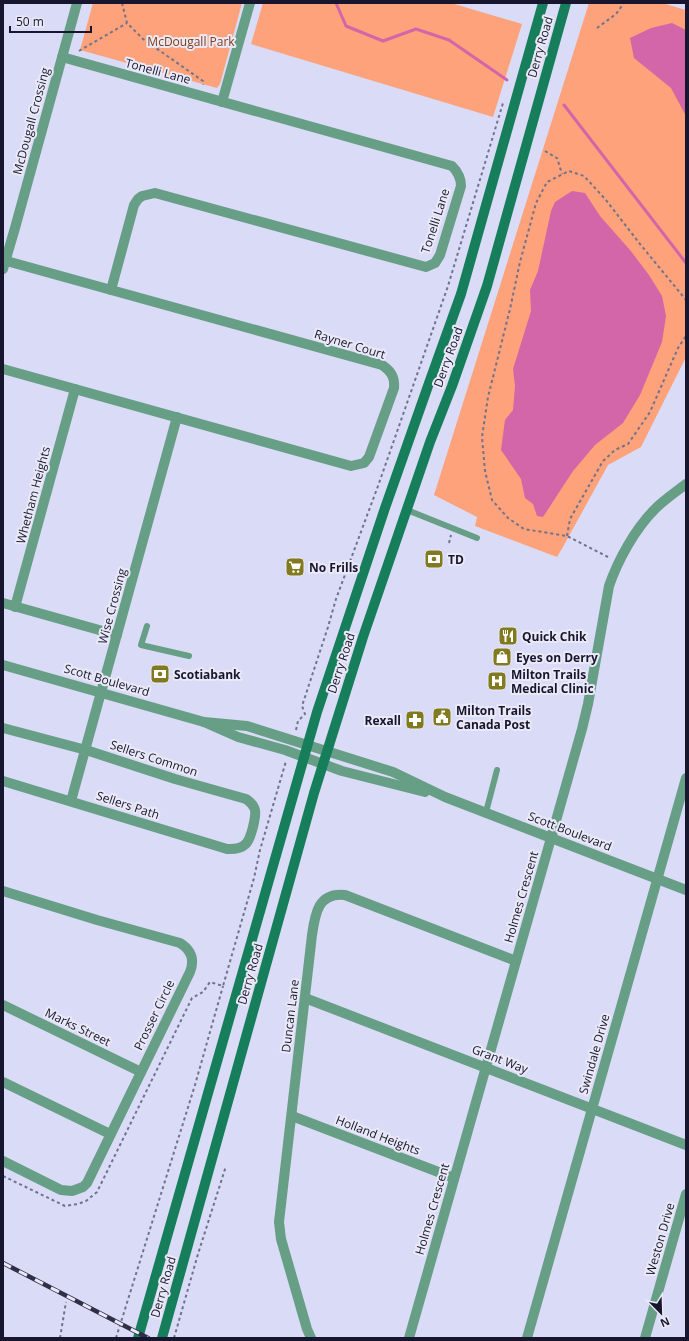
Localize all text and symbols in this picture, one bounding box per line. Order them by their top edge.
scale bar [10,8,91,34]
text: 50 m [16,13,44,30]
street label: Derry Road [523,14,557,80]
park label: McDougall Park [147,33,235,50]
street label: Tonelli Lane [123,54,193,88]
street label: McDougall Crossing [9,65,54,176]
street label: Tonelli Lane [417,186,454,256]
street label: Derry Road [429,324,467,390]
street label: Rayner Court [312,325,388,363]
street label: Whetham Heights [12,444,54,546]
bank icon: TD [423,548,445,570]
place label: TD [448,551,464,568]
supermarket icon: No Frills [284,556,306,578]
place label: No Frills [309,559,358,576]
street label: Wise Crossing [94,566,130,646]
restaurant icon: Quick Chik [497,625,519,647]
place label: Quick Chik [522,628,587,645]
street label: Derry Road [323,630,359,696]
shop icon: Eyes on Derry [491,646,513,668]
place label: Eyes on Derry [516,649,598,666]
street label: Scott Boulevard [62,660,152,700]
bank icon: Scotiabank [149,663,171,685]
place label: Scotiabank [174,666,241,683]
place label: Milton Trails Medical Clinic [511,666,594,697]
hospital icon: Milton Trails Medical Clinic [486,670,508,692]
place label: Milton Trails Canada Post [456,702,531,733]
public building icon: Milton Trails Canada Post [431,706,453,728]
pharmacy icon: Rexall [404,709,426,731]
place label: Rexall [364,712,401,729]
street label: Sellers Common [108,736,200,780]
street label: Sellers Path [94,787,162,823]
street label: Scott Boulevard [526,807,614,855]
street label: Holmes Crescent [500,849,542,945]
street label: Derry Road [233,941,267,1007]
street label: Prosser Circle [130,977,179,1053]
street label: Duncan Lane [277,978,303,1053]
street label: Marks Street [42,1004,114,1050]
street label: Swindale Drive [574,1012,614,1096]
street label: Grant Way [470,1041,531,1078]
street label: Holland Heights [333,1111,423,1159]
street label: Holmes Crescent [411,1161,453,1257]
street label: Weston Drive [642,1200,679,1277]
street label: Derry Road [146,1254,180,1320]
north arrow [641,1293,681,1333]
text: N [658,1314,672,1331]

